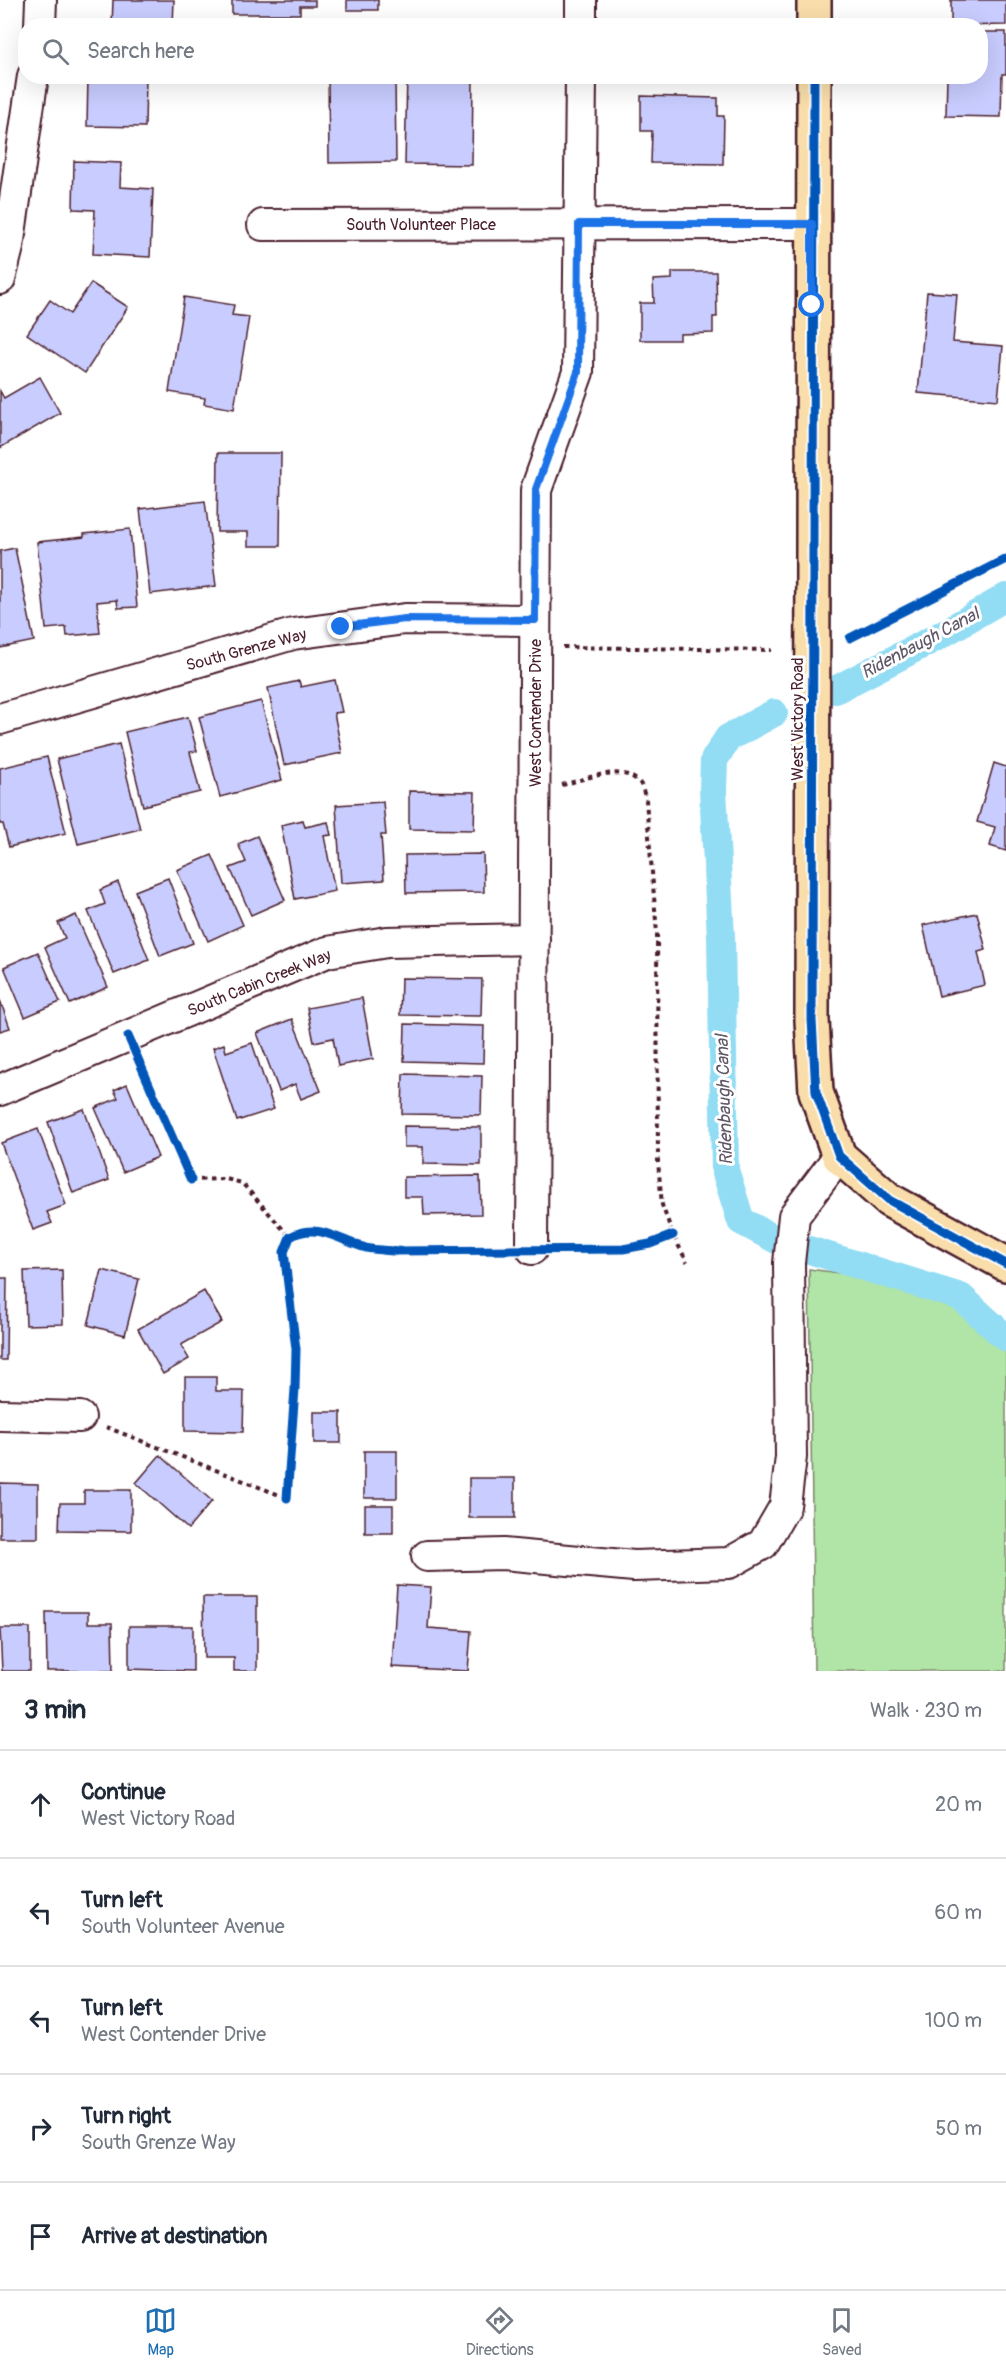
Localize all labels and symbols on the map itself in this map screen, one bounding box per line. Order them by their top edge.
street label: South Volunteer Place [346,215,496,235]
route start [798,291,824,317]
water label: Ridenbaugh Canal [857,602,985,684]
route end [327,613,353,639]
street label: South Grenze Way [184,624,309,676]
street label: West Contender Drive [526,639,546,787]
street label: West Victory Road [788,657,808,781]
street label: South Cabin Creek Way [185,945,334,1021]
water label: Ridenbaugh Canal [711,1033,738,1166]

